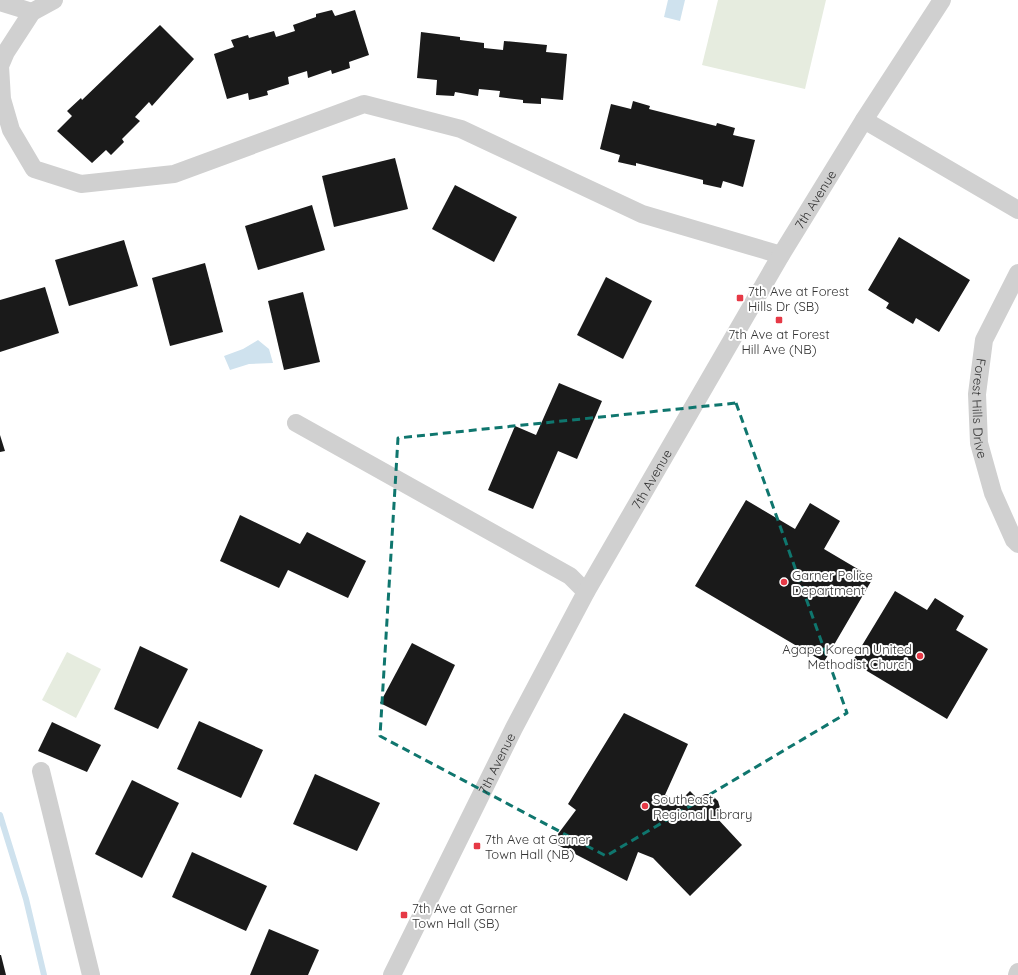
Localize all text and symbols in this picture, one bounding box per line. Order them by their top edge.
street label: 7th Avenue [791,167,839,232]
place label: 7th Ave at Forest Hills Dr (SB) [748,283,849,314]
marker: 7th Ave at Forest Hills Dr (SB) [735,293,745,303]
marker: 7th Ave at Forest Hill Ave (NB) [774,315,784,325]
place label: 7th Ave at Forest Hill Ave (NB) [728,326,830,357]
street label: Forest Hills Drive [969,357,991,460]
street label: 7th Avenue [628,446,675,512]
place label: Garner Police Department [792,567,873,598]
marker: Garner Police Department [779,577,789,587]
place label: Agape Korean United Methodist Church [782,641,912,672]
marker: Agape Korean United Methodist Church [915,651,925,661]
street label: 7th Avenue [475,730,518,797]
place label: Southeast Regional Library [653,791,752,822]
marker: Southeast Regional Library [640,801,650,811]
place label: 7th Ave at Garner Town Hall (NB) [485,831,591,862]
marker: 7th Ave at Garner Town Hall (NB) [472,841,482,851]
place label: 7th Ave at Garner Town Hall (SB) [412,900,518,931]
marker: 7th Ave at Garner Town Hall (SB) [399,910,409,920]

